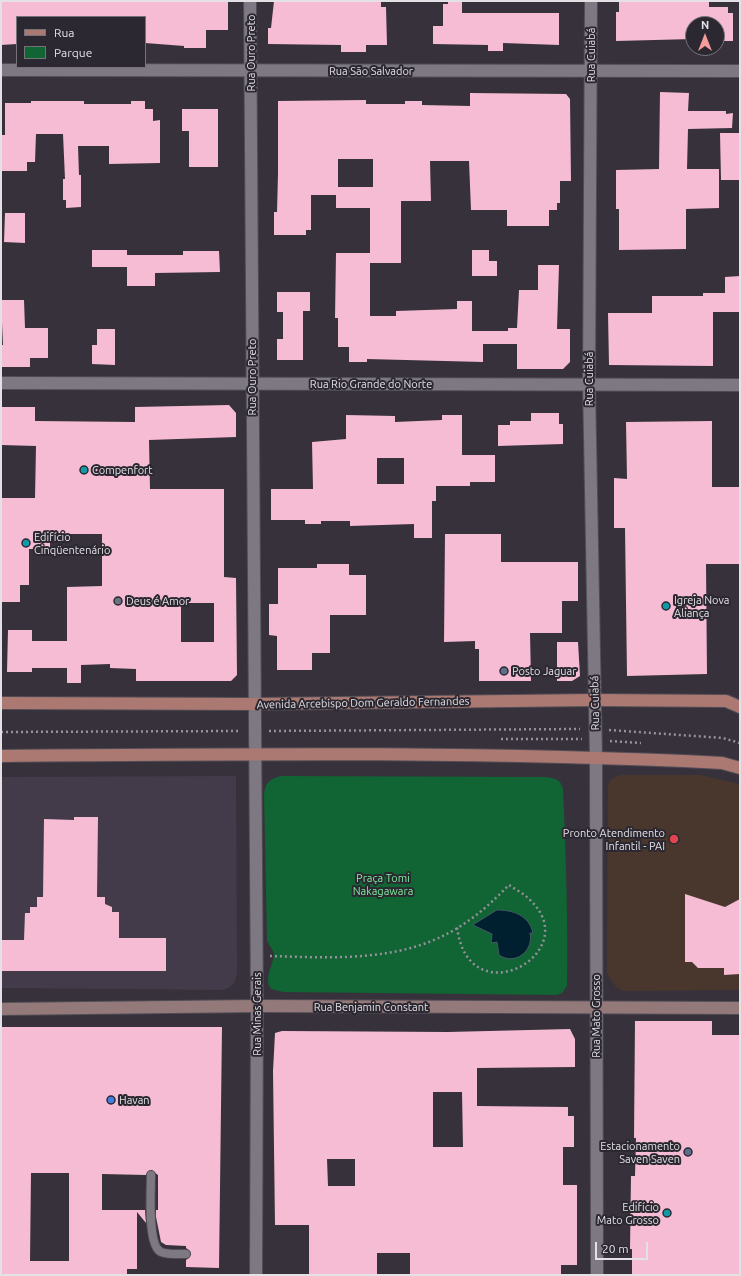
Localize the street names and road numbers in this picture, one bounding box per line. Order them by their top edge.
street label: Rua Ouro Preto [244,15,258,91]
street label: Rua Cuiabá [584,28,598,82]
street label: Rua São Salvador [329,64,413,78]
street label: Rua Ouro Preto [245,339,259,415]
street label: Rua Cuiabá [582,352,596,406]
street label: Rua Rio Grande do Norte [310,377,432,391]
street label: Rua Cuiabá [588,676,602,730]
street label: Avenida Arcebispo Dom Geraldo Fernandes [256,695,470,711]
street label: Rua Minas Gerais [250,972,264,1056]
street label: Rua Mato Grosso [589,974,603,1058]
street label: Rua Benjamin Constant [314,1000,428,1014]

